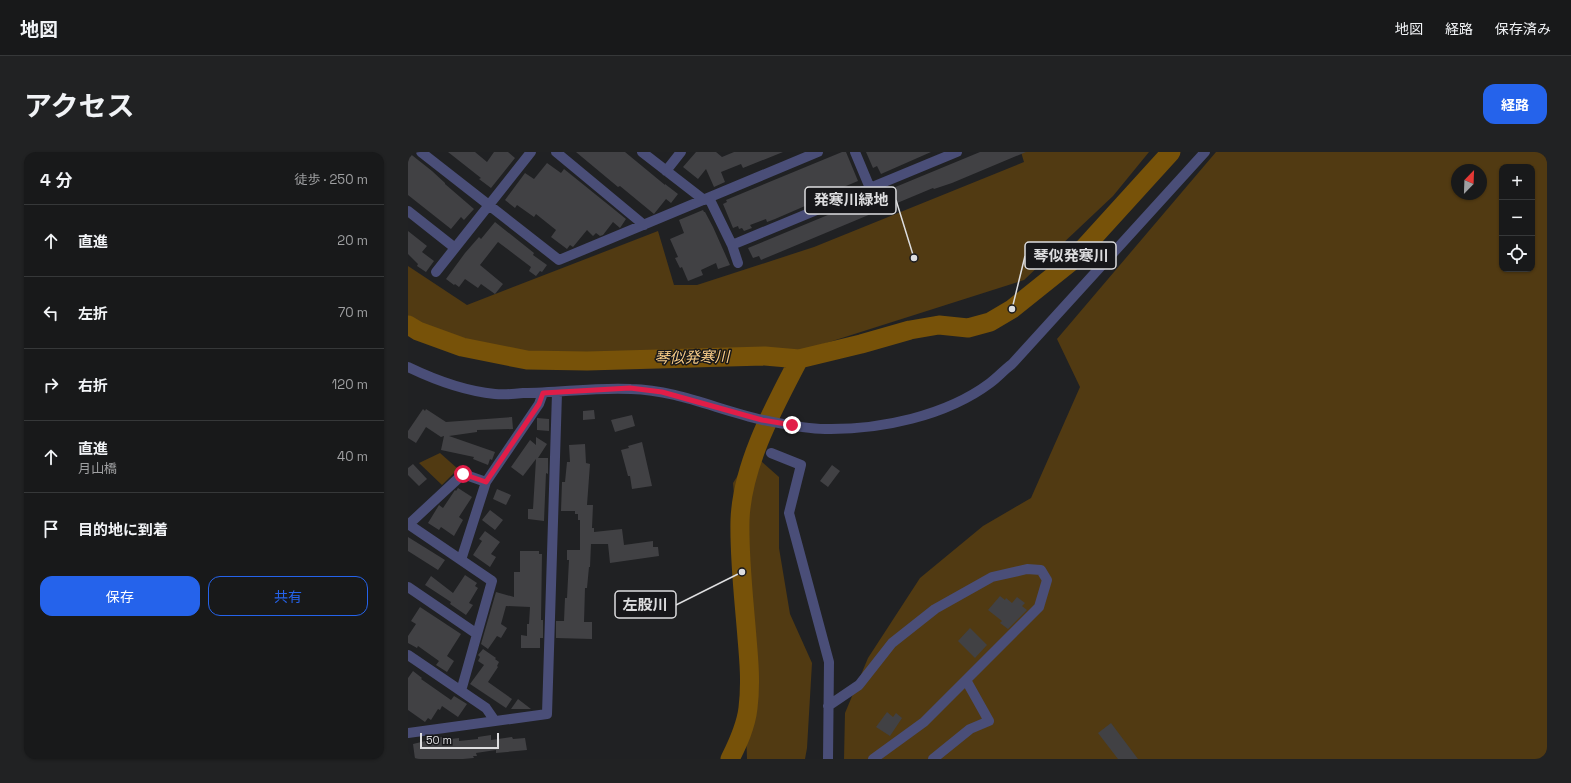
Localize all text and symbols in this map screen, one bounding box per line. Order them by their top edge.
text: 地図 [20,17,58,42]
text: 地図 [1395,20,1423,38]
text: 経路 [1445,20,1473,38]
text: 保存済み [1495,20,1551,38]
button: 経路 [1483,84,1547,124]
text: アクセス [24,88,135,124]
north arrow [1451,164,1487,200]
map controls [1499,164,1535,272]
button: + [1499,164,1535,200]
text: 4 分 [40,169,72,191]
text: 徒歩 · 250 m [294,171,368,188]
callout: 発寒川緑地 [805,187,896,214]
text: 発寒川緑地 [813,190,889,209]
button: − [1499,200,1535,236]
icon: ahead [40,230,62,252]
text: 直進 [78,232,108,251]
text: 20 m [337,232,368,249]
button: locate [1499,236,1535,272]
callout: 琴似発寒川 [1025,242,1116,269]
text: 琴似発寒川 [1033,246,1109,265]
icon: left [40,302,62,324]
text: 左折 [78,304,108,323]
text: 70 m [338,304,368,321]
water label: 琴似発寒川 [654,347,732,367]
icon: right [40,374,62,396]
text: 右折 [78,376,108,395]
text: 120 m [332,376,368,393]
route end [783,416,801,434]
text: 直進 [78,439,108,458]
icon: ahead [40,446,62,468]
text: 40 m [337,448,368,465]
text: 月山橋 [78,460,117,477]
route start [454,465,472,483]
icon: arrive [40,518,62,540]
text: 目的地に到着 [78,520,168,539]
button: 保存 [40,576,200,616]
button: 共有 [208,576,368,616]
callout: 左股川 [615,591,676,618]
text: 左股川 [622,595,668,614]
scale bar [420,731,499,750]
text: 50 m [426,733,452,747]

